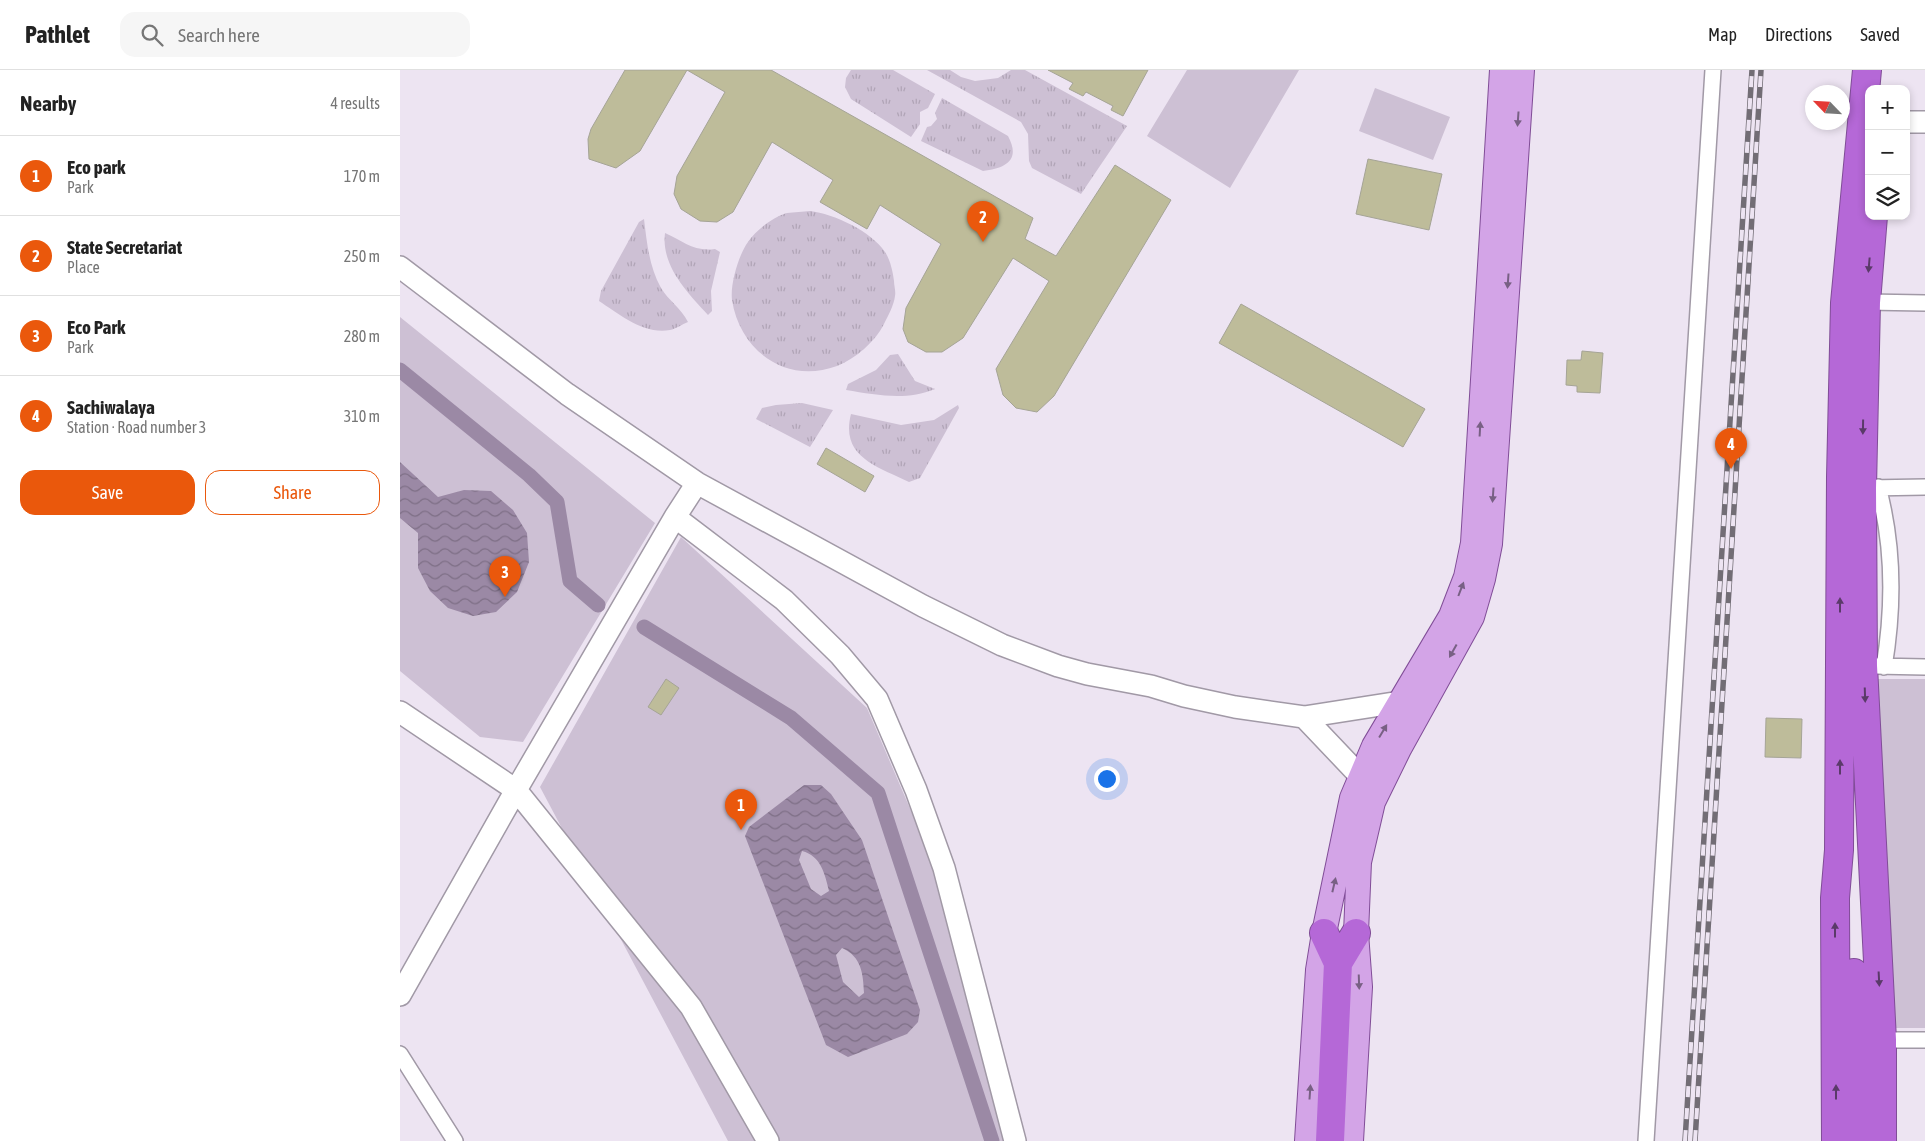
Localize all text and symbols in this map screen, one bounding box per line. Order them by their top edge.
search box [120,12,470,57]
text: Pathlet [25,21,90,48]
icon: search [138,21,166,49]
text: Search here [178,24,260,46]
text: Map [1708,24,1737,45]
text: Directions [1765,24,1832,45]
text: Saved [1860,24,1900,45]
north arrow [1805,85,1850,130]
map controls [1865,85,1910,220]
button: + [1865,85,1910,130]
text: Nearby [20,91,76,115]
text: 4 results [330,94,380,112]
one-way arrow [1514,111,1522,127]
button: − [1865,130,1910,175]
text: Eco park [67,156,125,178]
text: 1 [32,167,40,185]
text: 170 m [344,167,380,185]
button: layers [1865,175,1910,220]
text: Park [67,178,94,196]
pin: 2 [967,201,999,242]
text: State Secretariat [67,236,182,258]
text: 2 [32,247,40,265]
text: 250 m [344,247,380,265]
one-way arrow [1865,257,1873,273]
text: Place [67,258,100,276]
one-way arrow [1503,273,1511,289]
text: Eco Park [67,316,125,338]
text: 3 [32,327,40,345]
text: 280 m [344,327,380,345]
text: Park [67,338,94,356]
text: Sachiwalaya [67,396,155,418]
text: 4 [32,407,40,425]
text: 310 m [344,407,380,425]
text: Station · Road number 3 [67,418,206,436]
one-way arrow [1859,419,1867,435]
one-way arrow [1476,421,1484,437]
pin: 4 [1715,428,1747,469]
button: Save [20,470,195,515]
button: Share [205,470,380,515]
one-way arrow [1489,488,1497,504]
pin: 3 [489,556,521,597]
one-way arrow [1458,582,1465,597]
one-way arrow [1836,597,1844,613]
one-way arrow [1449,643,1457,658]
one-way arrow [1861,687,1869,703]
one-way arrow [1378,725,1387,738]
one-way arrow [1836,759,1844,775]
your location [1094,766,1120,792]
pin: 1 [725,789,757,830]
one-way arrow [1330,878,1338,893]
one-way arrow [1831,922,1839,938]
one-way arrow [1875,971,1883,987]
one-way arrow [1356,974,1364,990]
one-way arrow [1307,1084,1315,1100]
one-way arrow [1832,1084,1840,1100]

